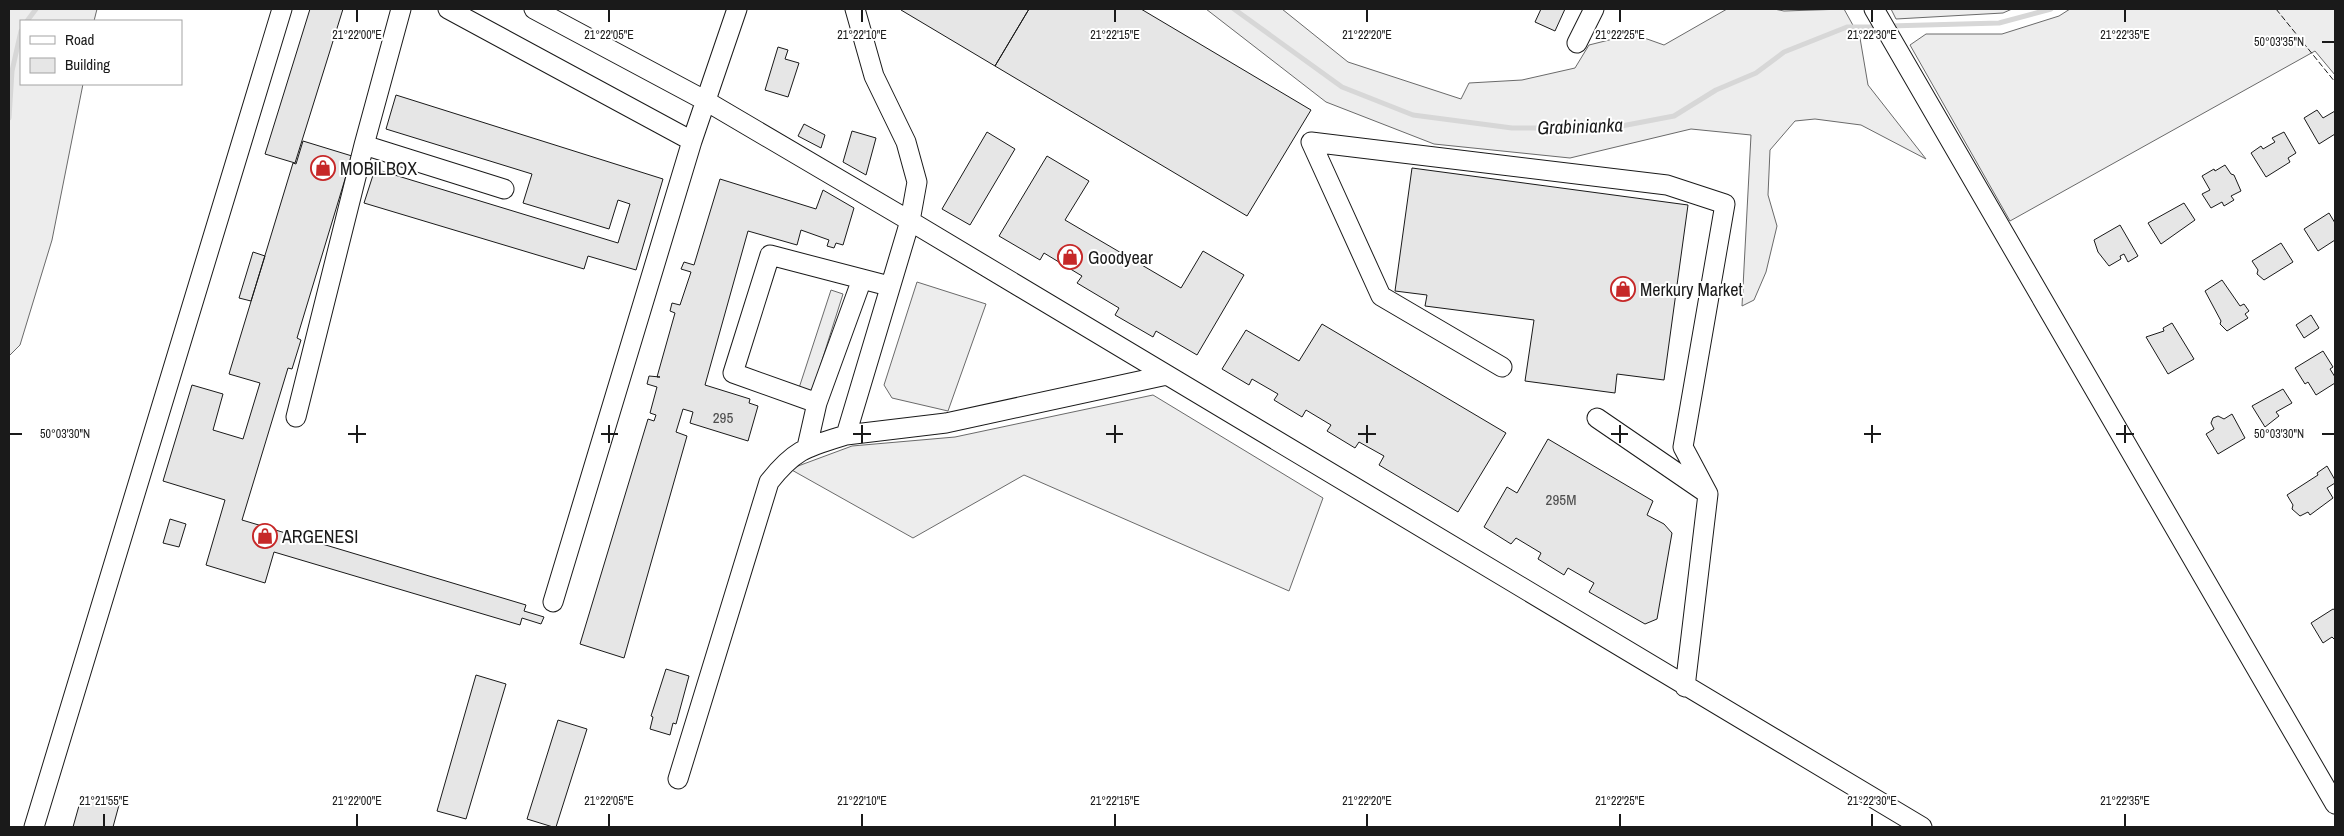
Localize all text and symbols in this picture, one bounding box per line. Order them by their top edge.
legend [20,20,182,85]
text: 21°22'00"E [332,27,382,43]
text: 21°22'05"E [584,27,634,43]
text: 21°22'10"E [837,27,887,43]
text: 21°22'15"E [1090,27,1140,43]
text: 21°22'20"E [1342,27,1392,43]
text: 21°22'25"E [1595,27,1645,43]
text: 21°22'30"E [1847,27,1897,43]
text: 21°22'35"E [2100,27,2150,43]
text: Road [65,29,94,50]
text: 50°03'35"N [2254,34,2304,50]
text: Building [65,54,110,75]
water label: Grabinianka [1537,111,1624,140]
shop icon: MOBILBOX [310,155,336,181]
place label: MOBILBOX [340,156,417,181]
shop icon: Goodyear [1057,244,1083,270]
place label: Goodyear [1088,245,1153,270]
shop icon: Merkury Market [1610,276,1636,302]
place label: Merkury Market [1640,277,1743,302]
house number: 295 [713,407,733,428]
text: 50°03'30"N [40,426,90,442]
text: 50°03'30"N [2254,426,2304,442]
house number: 295M [1546,489,1576,510]
shop icon: ARGENESI [252,523,278,549]
place label: ARGENESI [281,524,358,549]
text: 21°21'55"E [79,793,129,809]
text: 21°22'00"E [332,793,382,809]
text: 21°22'05"E [584,793,634,809]
text: 21°22'10"E [837,793,887,809]
text: 21°22'15"E [1090,793,1140,809]
text: 21°22'20"E [1342,793,1392,809]
text: 21°22'25"E [1595,793,1645,809]
text: 21°22'30"E [1847,793,1897,809]
text: 21°22'35"E [2100,793,2150,809]

